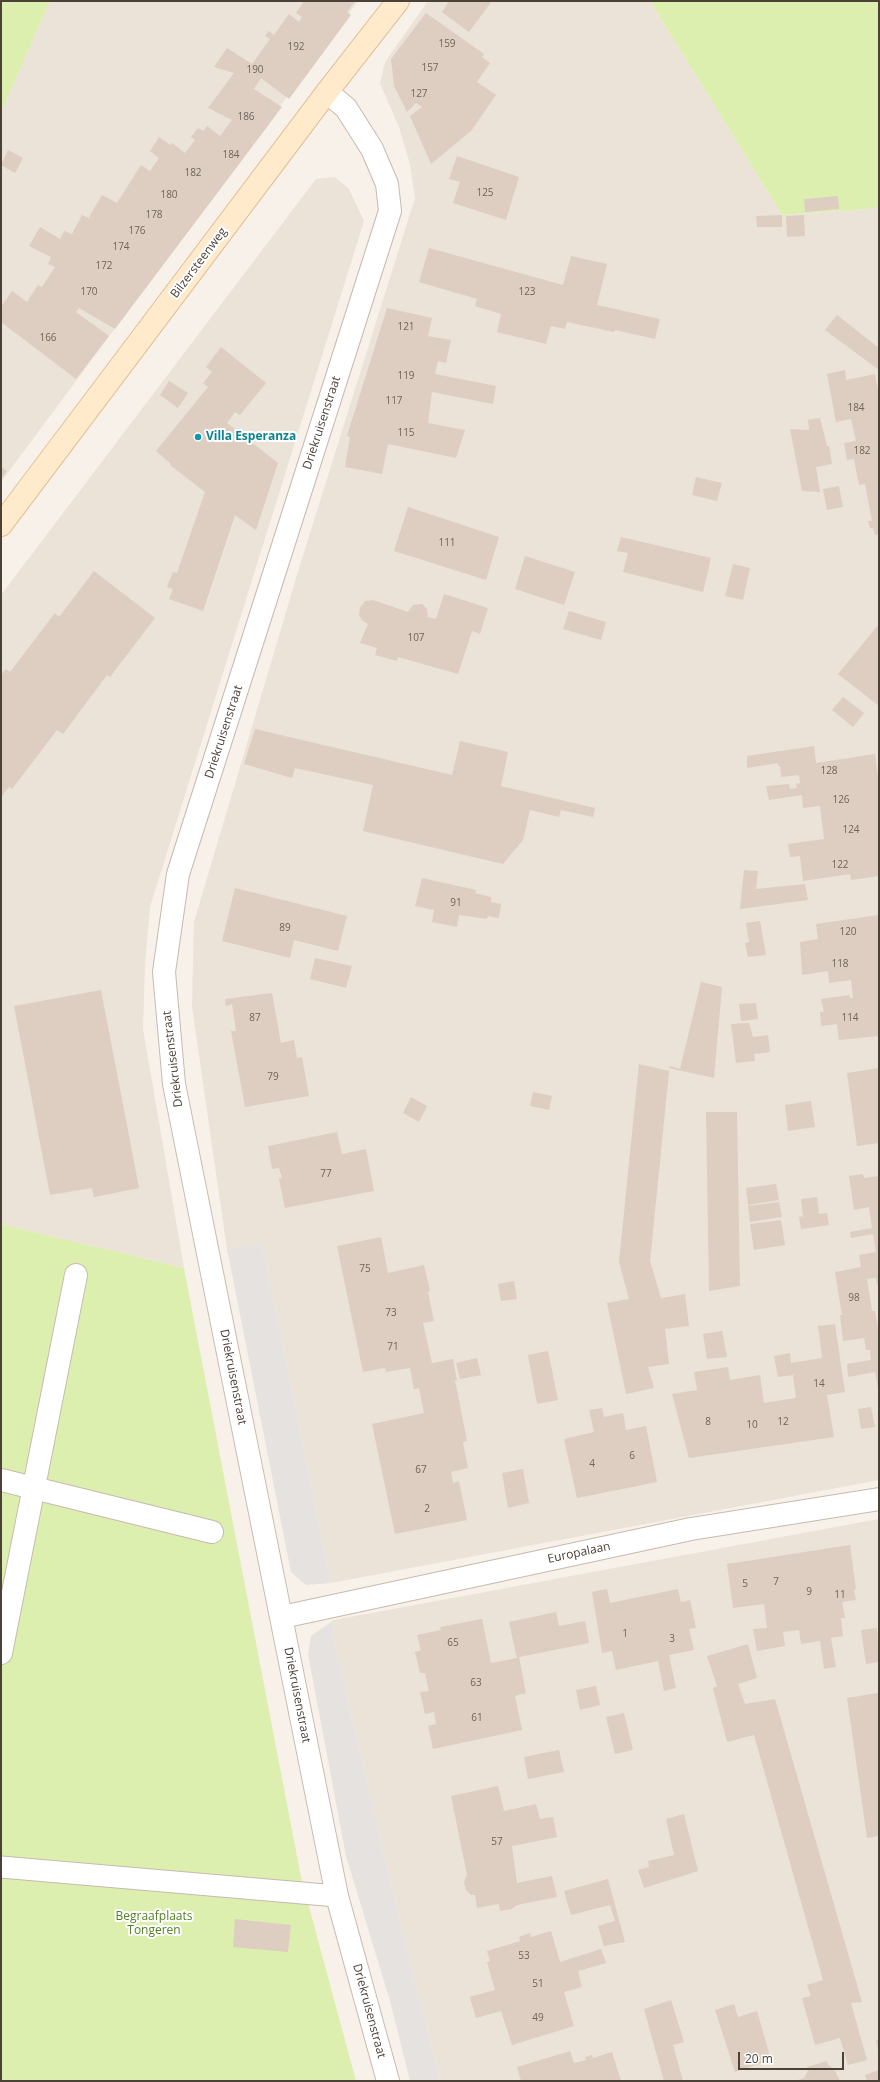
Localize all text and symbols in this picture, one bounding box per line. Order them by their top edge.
house number: 159 [438,38,456,50]
house number: 192 [287,41,305,53]
house number: 157 [421,62,439,74]
house number: 190 [246,64,264,76]
house number: 127 [410,88,428,100]
house number: 186 [237,111,255,123]
house number: 184 [222,149,240,161]
house number: 182 [184,167,202,179]
house number: 125 [476,187,494,199]
house number: 180 [160,189,178,201]
house number: 178 [145,209,163,221]
house number: 176 [128,225,146,237]
street label: Bilzersteenweg [168,225,230,301]
house number: 174 [112,241,130,253]
house number: 172 [95,260,113,272]
house number: 170 [80,286,98,298]
house number: 123 [518,286,536,298]
house number: 121 [397,321,415,333]
house number: 166 [39,332,57,344]
house number: 119 [397,370,415,382]
street label: Driekruisenstraat [300,375,344,471]
house number: 117 [385,395,403,407]
house number: 184 [847,402,865,414]
house number: 115 [397,427,415,439]
place label: Villa Esperanza [206,430,296,444]
marker: Villa Esperanza [193,432,203,442]
house number: 182 [853,445,871,457]
house number: 111 [438,537,456,549]
house number: 107 [407,632,425,644]
street label: Driekruisenstraat [202,684,246,780]
house number: 128 [820,765,838,777]
house number: 126 [832,794,850,806]
house number: 124 [842,824,860,836]
house number: 122 [831,859,849,871]
house number: 91 [450,897,462,909]
house number: 89 [279,922,291,934]
house number: 120 [839,926,857,938]
house number: 118 [831,958,849,970]
street label: Driekruisenstraat [160,1010,186,1108]
house number: 87 [249,1012,261,1024]
house number: 114 [841,1012,859,1024]
house number: 79 [267,1071,279,1083]
house number: 77 [320,1168,332,1180]
house number: 75 [359,1263,371,1275]
house number: 98 [848,1292,860,1304]
house number: 73 [385,1307,397,1319]
street label: Driekruisenstraat [217,1328,249,1426]
house number: 71 [387,1341,399,1353]
house number: 14 [813,1378,825,1390]
house number: 8 [705,1416,711,1428]
house number: 12 [777,1416,789,1428]
house number: 10 [746,1419,758,1431]
house number: 6 [629,1450,635,1462]
house number: 4 [589,1458,595,1470]
house number: 67 [415,1464,427,1476]
house number: 2 [424,1503,430,1515]
street label: Europalaan [546,1539,612,1567]
house number: 7 [773,1576,779,1588]
house number: 5 [742,1578,748,1590]
house number: 9 [806,1586,812,1598]
house number: 11 [834,1589,846,1601]
house number: 1 [622,1628,628,1640]
house number: 3 [669,1633,675,1645]
house number: 65 [447,1637,459,1649]
street label: Driekruisenstraat [281,1646,313,1744]
house number: 63 [470,1677,482,1689]
house number: 61 [471,1712,483,1724]
house number: 57 [491,1836,503,1848]
park label: Begraafplaats Tongeren [116,1910,192,1938]
house number: 53 [518,1950,530,1962]
street label: Driekruisenstraat [349,1962,389,2060]
house number: 51 [532,1978,544,1990]
house number: 49 [532,2012,544,2024]
scale bar [740,2044,846,2070]
text: 20 m [745,2050,773,2067]

